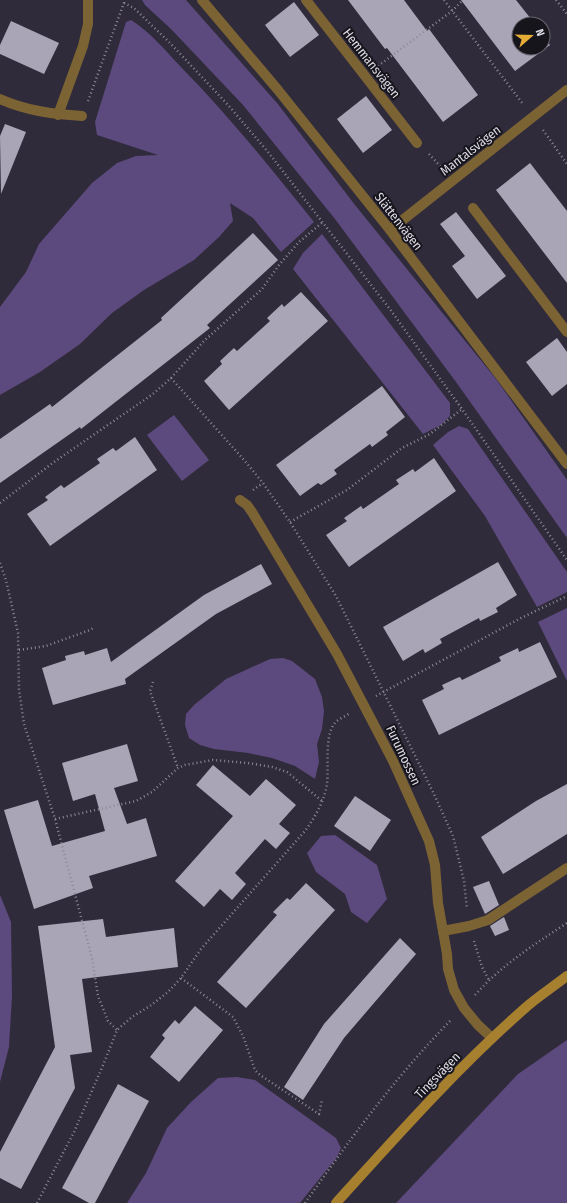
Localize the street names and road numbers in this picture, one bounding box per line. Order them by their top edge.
street label: Hemmansvägen [340,26,403,101]
street label: Mantalsvägen [437,122,504,179]
street label: Slättenvägen [372,190,426,253]
street label: Furumossen [383,723,424,788]
street label: Tingsvägen [412,1049,463,1102]

